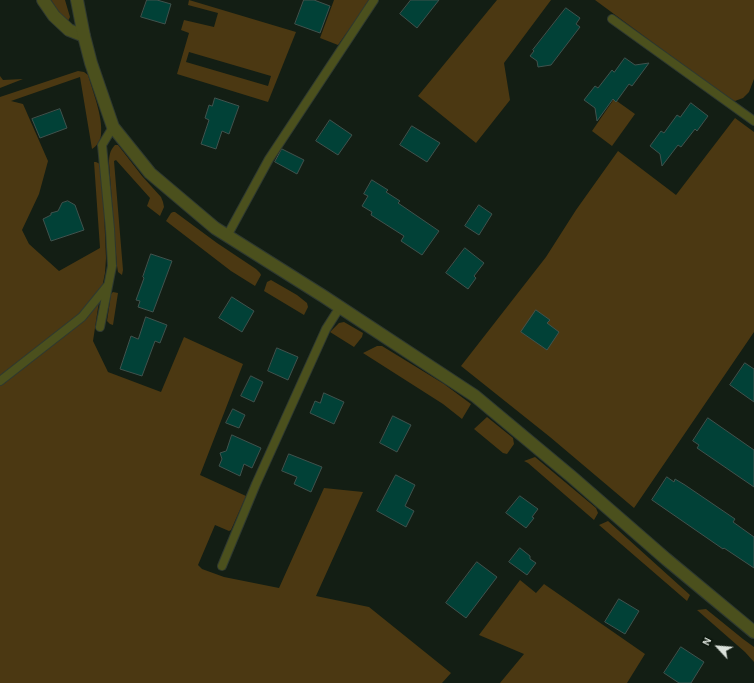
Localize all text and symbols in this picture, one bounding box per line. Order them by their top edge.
north arrow [698,627,738,667]
text: N [700,636,713,647]

